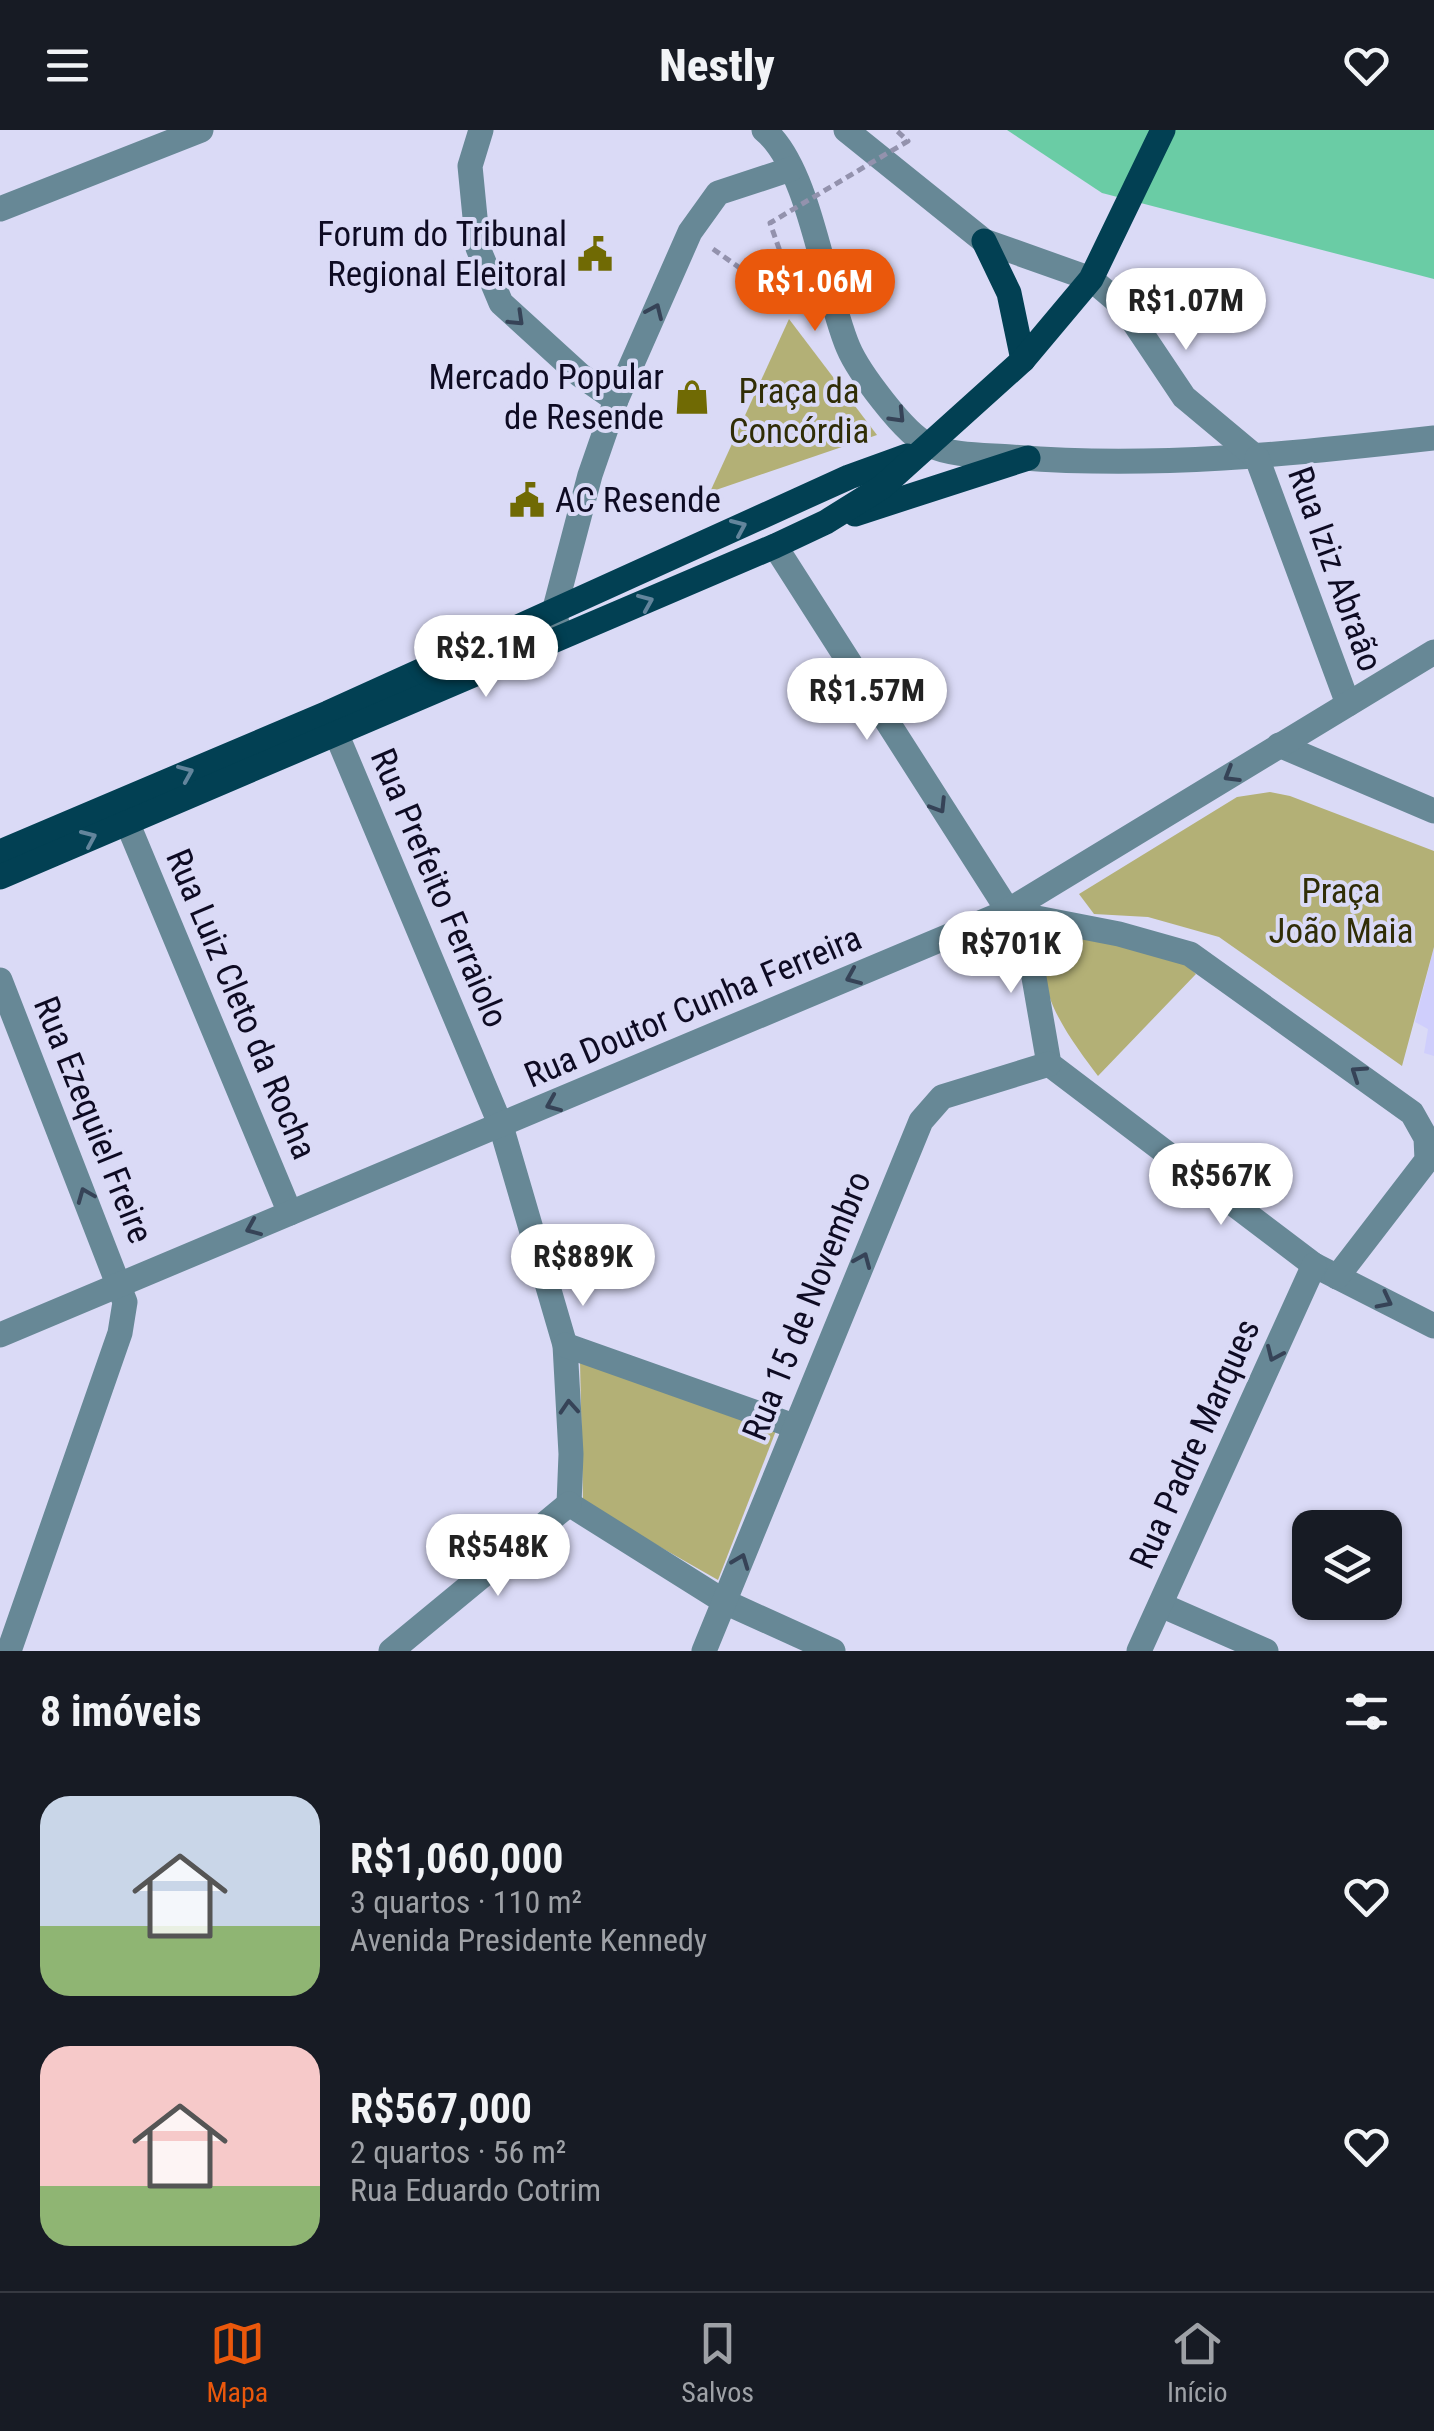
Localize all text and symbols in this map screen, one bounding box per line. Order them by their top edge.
icon: menu [40,38,95,93]
icon: heart [1339,38,1394,93]
text: Nestly [659,39,775,92]
place label: Forum do Tribunal Regional Eleitoral [317,214,567,295]
public building icon: Forum do Tribunal Regional Eleitoral [576,235,614,273]
pin: R$1.06M [723,249,907,334]
text: R$1.06M [757,262,873,300]
pin: R$1.07M [1094,268,1278,353]
text: R$1.07M [1128,281,1244,319]
one-way arrow [643,303,663,321]
one-way arrow [506,307,524,325]
place label: Mercado Popular de Resende [429,357,664,438]
park label: Praça da Concórdia [729,371,869,452]
shop icon: Mercado Popular de Resende [673,378,711,416]
one-way arrow [886,404,904,422]
street label: Rua Iziz Abraão [1279,461,1391,677]
place label: AC Resende [555,480,721,521]
public building icon: AC Resende [508,481,546,519]
one-way arrow [729,519,747,539]
one-way arrow [636,594,654,614]
pin: R$2.1M [405,615,567,700]
text: R$2.1M [436,628,536,666]
pin: R$1.57M [775,658,959,743]
text: R$1.57M [809,671,925,709]
street label: Rua Prefeito Ferraiolo [362,743,516,1033]
one-way arrow [1224,763,1242,782]
one-way arrow [176,765,194,785]
one-way arrow [927,795,946,813]
one-way arrow [79,830,97,850]
street label: Rua Luiz Cleto da Rocha [157,843,325,1165]
park label: Praça João Maia [1269,871,1413,952]
pin: R$701K [930,911,1092,996]
street label: Rua Doutor Cunha Ferreira [519,917,867,1097]
text: R$701K [961,924,1061,962]
one-way arrow [845,965,863,985]
street label: Rua Ezequiel Freire [25,991,161,1249]
one-way arrow [1350,1067,1369,1085]
one-way arrow [545,1092,563,1112]
pin: R$567K [1140,1143,1302,1228]
text: R$567K [1171,1156,1271,1194]
street label: Rua 15 de Novembro [734,1166,880,1446]
one-way arrow [77,1187,97,1205]
one-way arrow [245,1217,263,1237]
pin: R$889K [502,1224,664,1309]
text: R$889K [533,1237,633,1275]
one-way arrow [852,1252,872,1270]
one-way arrow [1375,1289,1393,1309]
street label: Rua Padre Marques [1122,1313,1268,1575]
one-way arrow [1266,1344,1286,1362]
one-way arrow [558,1398,580,1414]
map controls [1292,1510,1402,1620]
button: layers [1292,1510,1402,1620]
pin: R$548K [417,1514,579,1599]
text: R$548K [448,1527,548,1565]
one-way arrow [729,1553,749,1571]
icon: filters [1339,1684,1394,1739]
text: 8 imóveis [40,1687,202,1736]
text: R$1,060,000 [350,1834,564,1883]
icon: home [120,1836,240,1956]
icon: heart [1339,1869,1394,1924]
text: 3 quartos · 110 m² [350,1883,582,1921]
text: Avenida Presidente Kennedy [350,1921,707,1959]
text: R$567,000 [350,2084,532,2133]
icon: home [120,2086,240,2206]
icon: heart [1339,2119,1394,2174]
text: 2 quartos · 56 m² [350,2133,566,2171]
text: Rua Eduardo Cotrim [350,2171,601,2209]
tab: Mapa [206,2316,268,2409]
tab: Salvos [681,2316,754,2409]
tab: Início [1167,2316,1228,2409]

